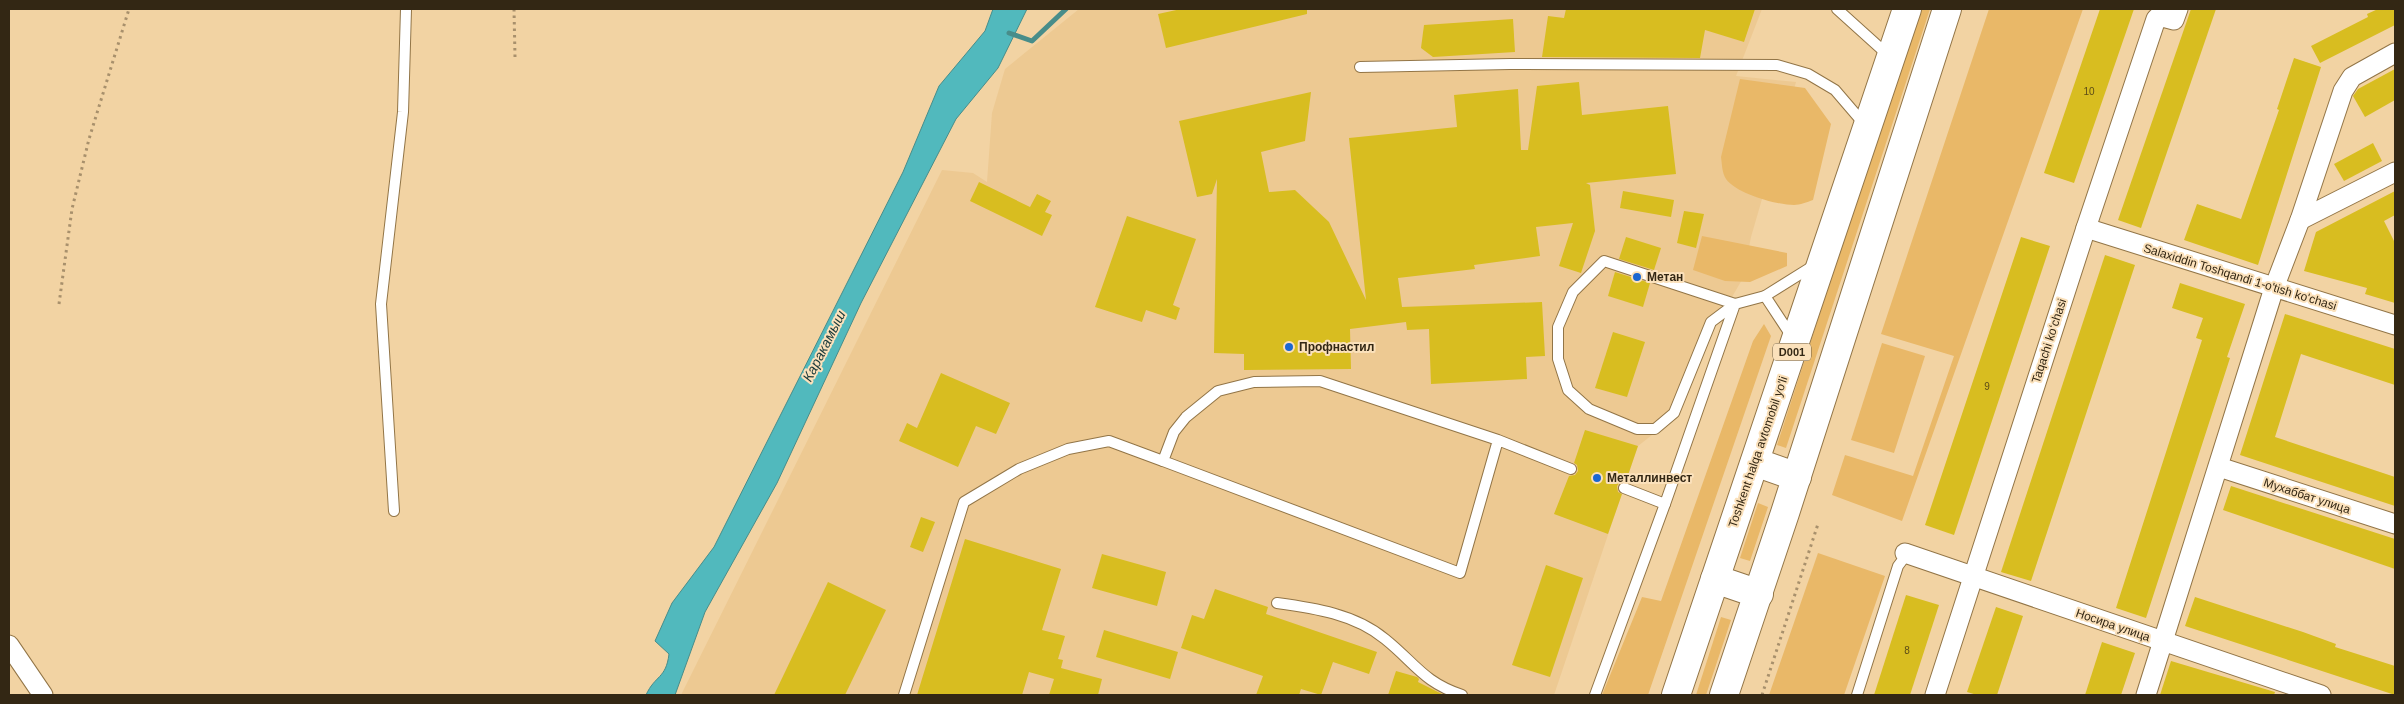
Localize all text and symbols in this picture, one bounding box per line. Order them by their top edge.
house number: 10 [2083,86,2095,97]
street label: Salaxiddin Toshqandi 1-o'tish ko'chasi [2142,241,2338,313]
place label: Метан [1647,270,1683,284]
marker: Метан [1631,271,1643,283]
street label: Taqachi koʻchasi [2029,297,2069,385]
water label: Каракамыш [799,307,849,384]
place label: Профнастил [1299,340,1374,354]
marker: Профнастил [1283,341,1295,353]
road number: D001 [1773,344,1811,361]
street label: Toshkent halqa avtomobil yo'li [1725,375,1791,529]
house number: 9 [1984,381,1990,392]
place label: Металлинвест [1607,471,1692,485]
marker: Металлинвест [1591,472,1603,484]
street label: Мухаббат улица [2262,475,2352,517]
street label: Носира улица [2074,606,2152,644]
house number: 8 [1904,645,1910,656]

